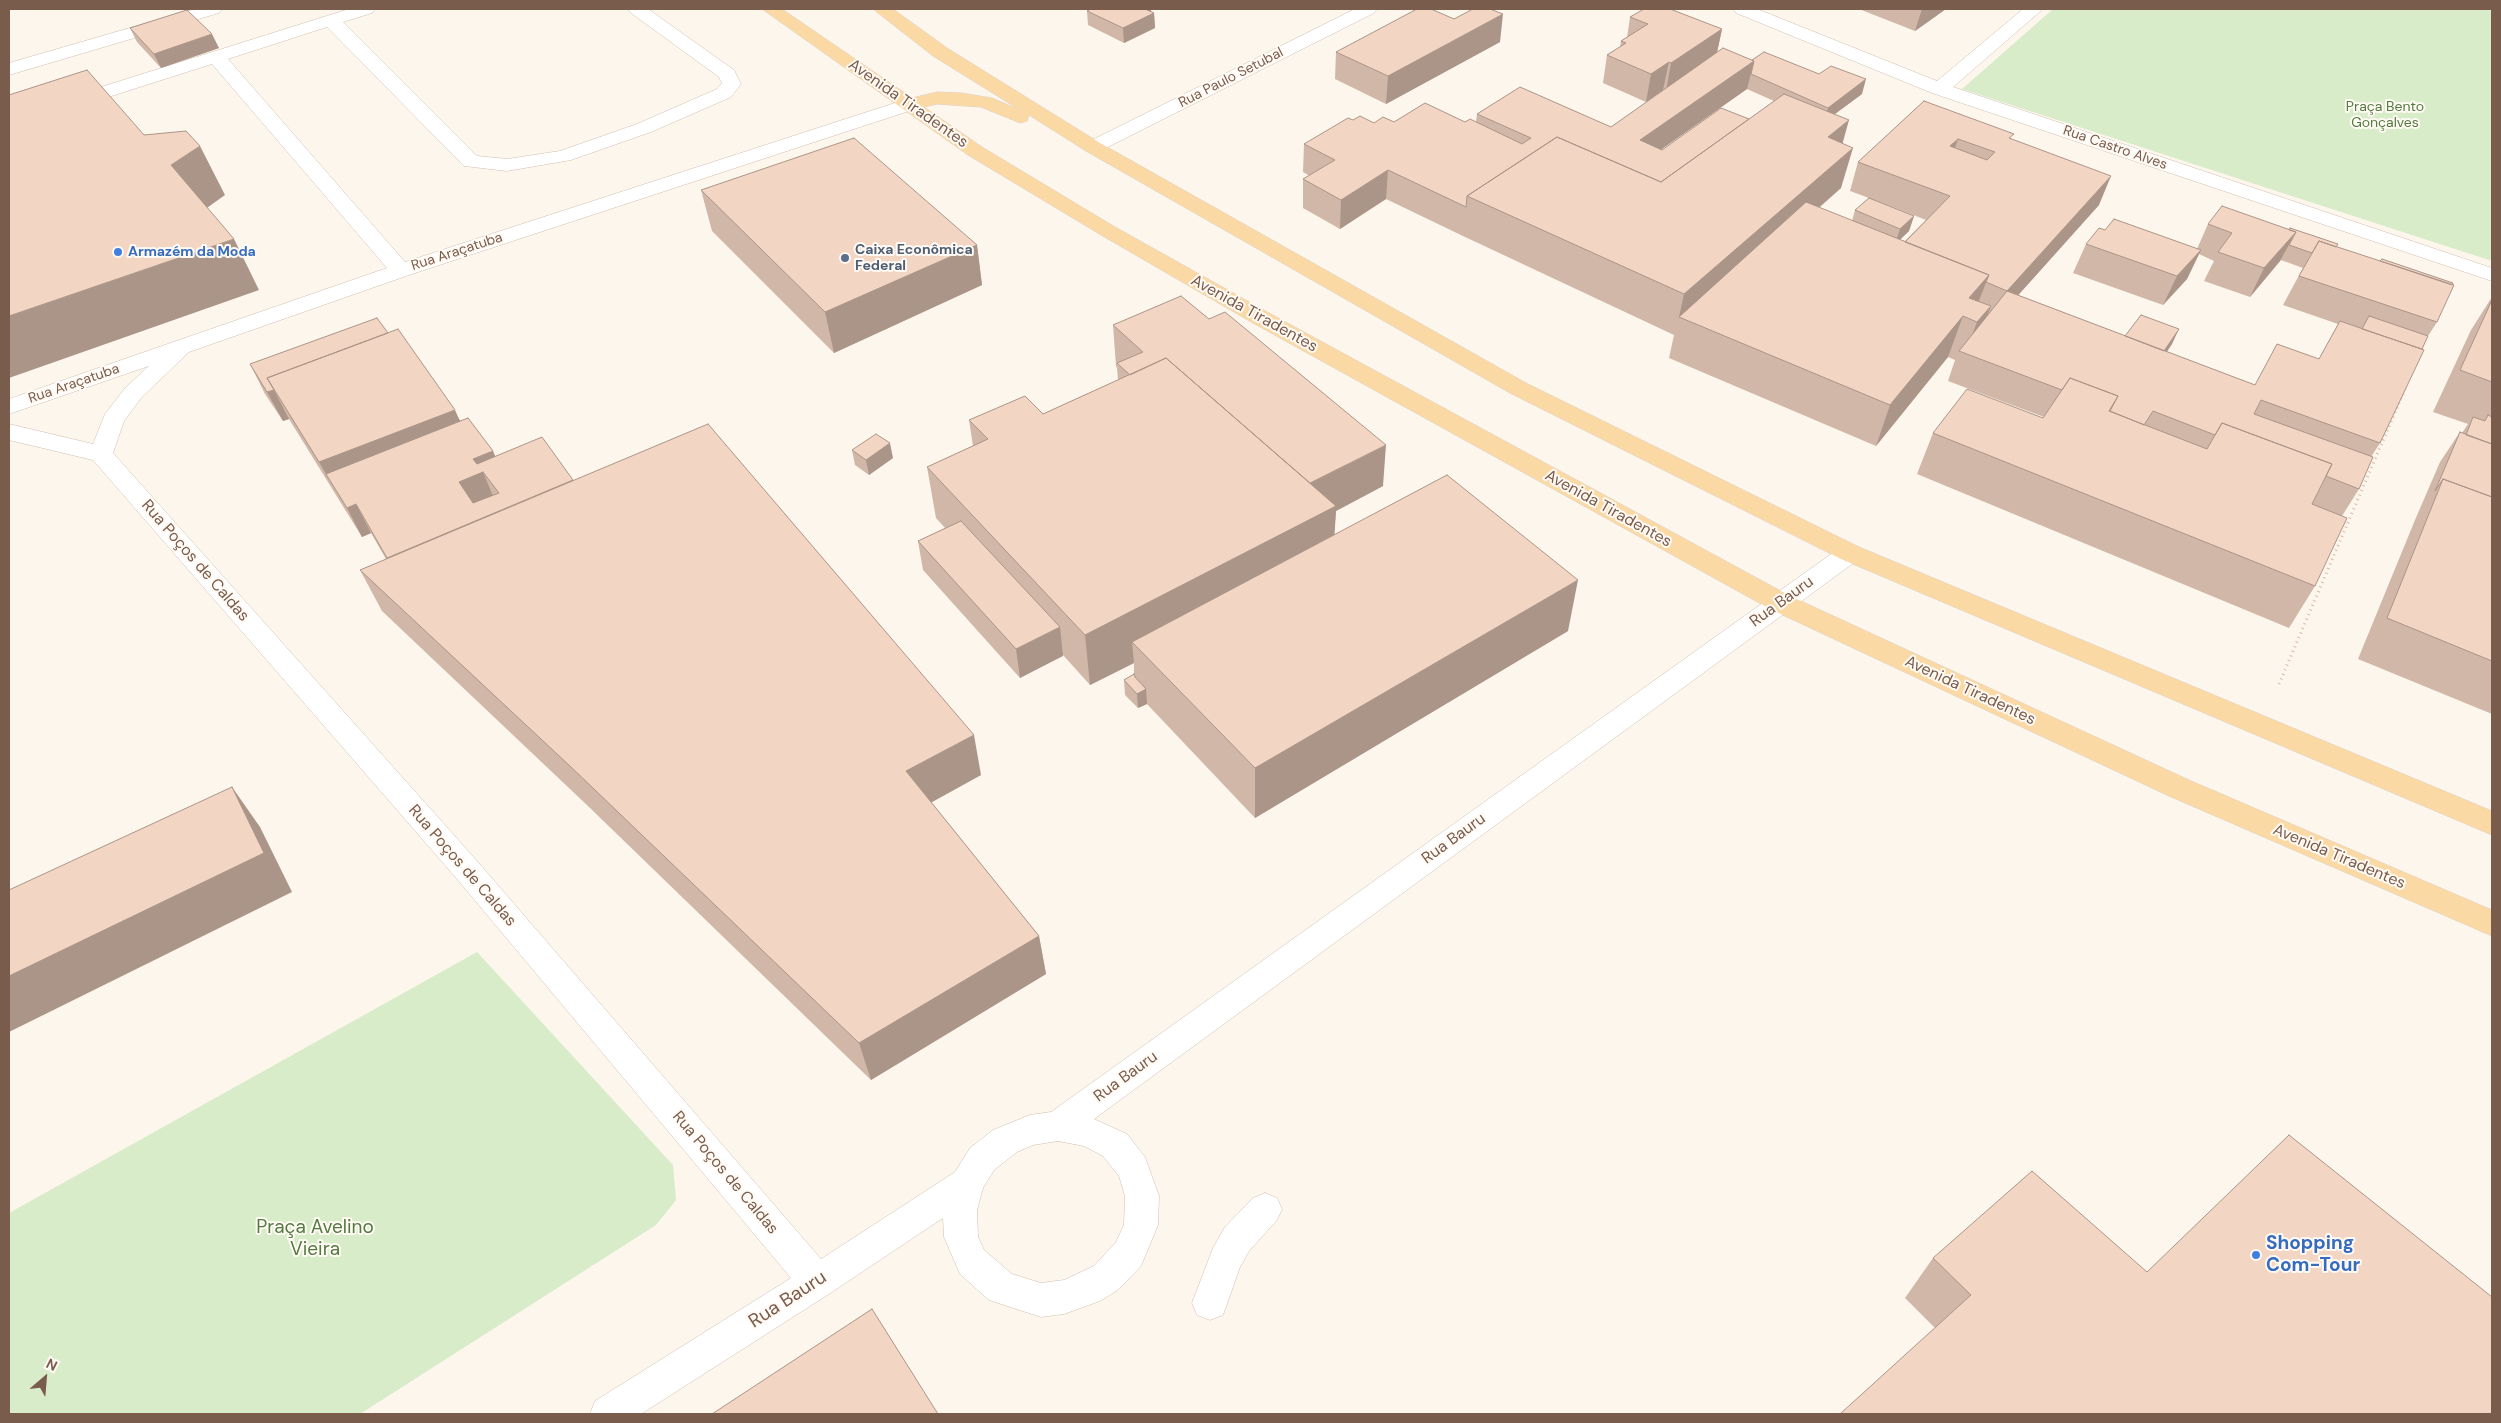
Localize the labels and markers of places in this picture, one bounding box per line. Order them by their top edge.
place label: Caixa Econômica Federal [855,242,973,274]
place label: Armazém da Moda [128,244,256,260]
marker: Armazém da Moda [112,246,124,258]
marker: Caixa Econômica Federal [839,252,851,264]
place label: Shopping Com-Tour [2266,1233,2360,1277]
marker: Shopping Com-Tour [2250,1249,2262,1261]

